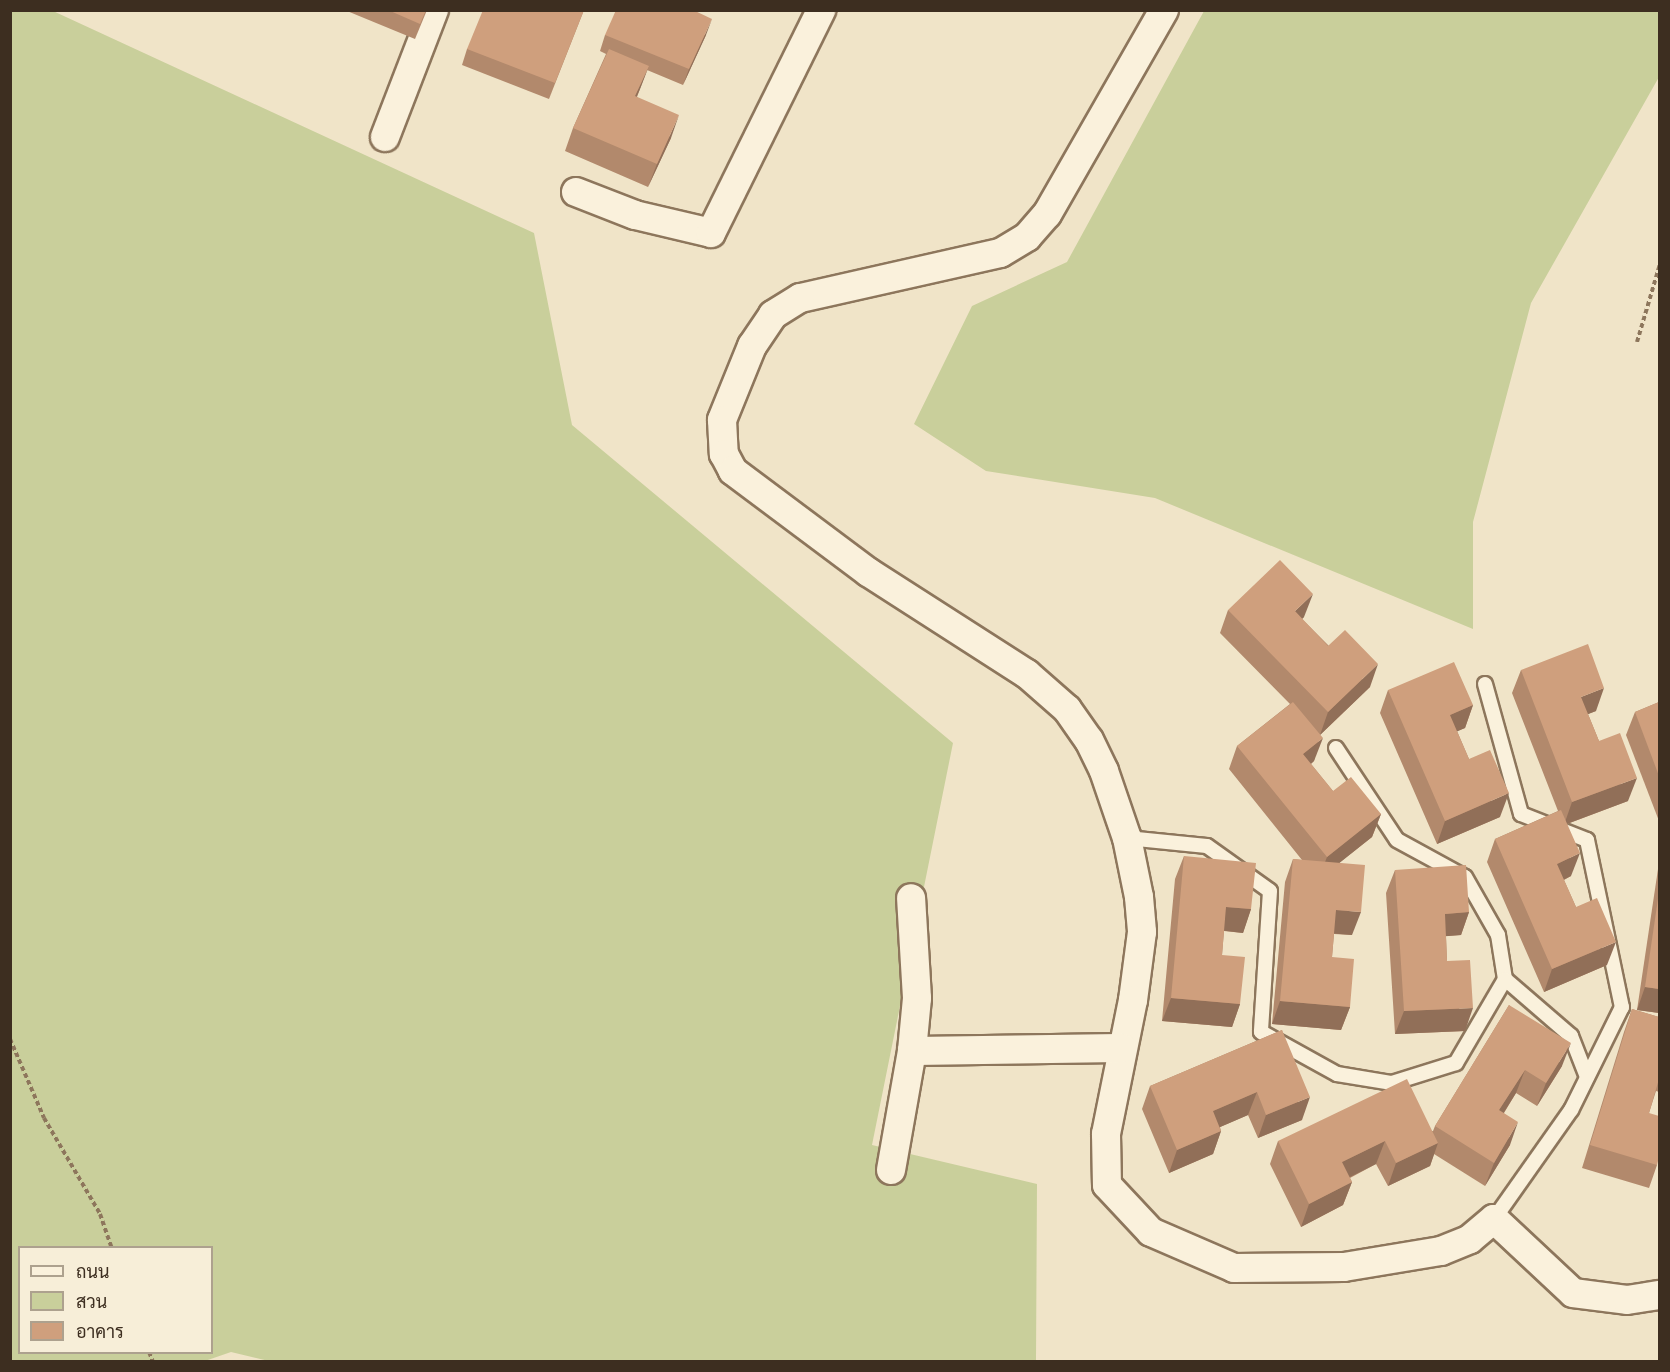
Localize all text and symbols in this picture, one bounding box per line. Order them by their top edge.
legend [18,1246,213,1354]
text: ถนน [76,1259,109,1283]
text: สวน [76,1289,107,1313]
text: อาคาร [76,1319,124,1343]

